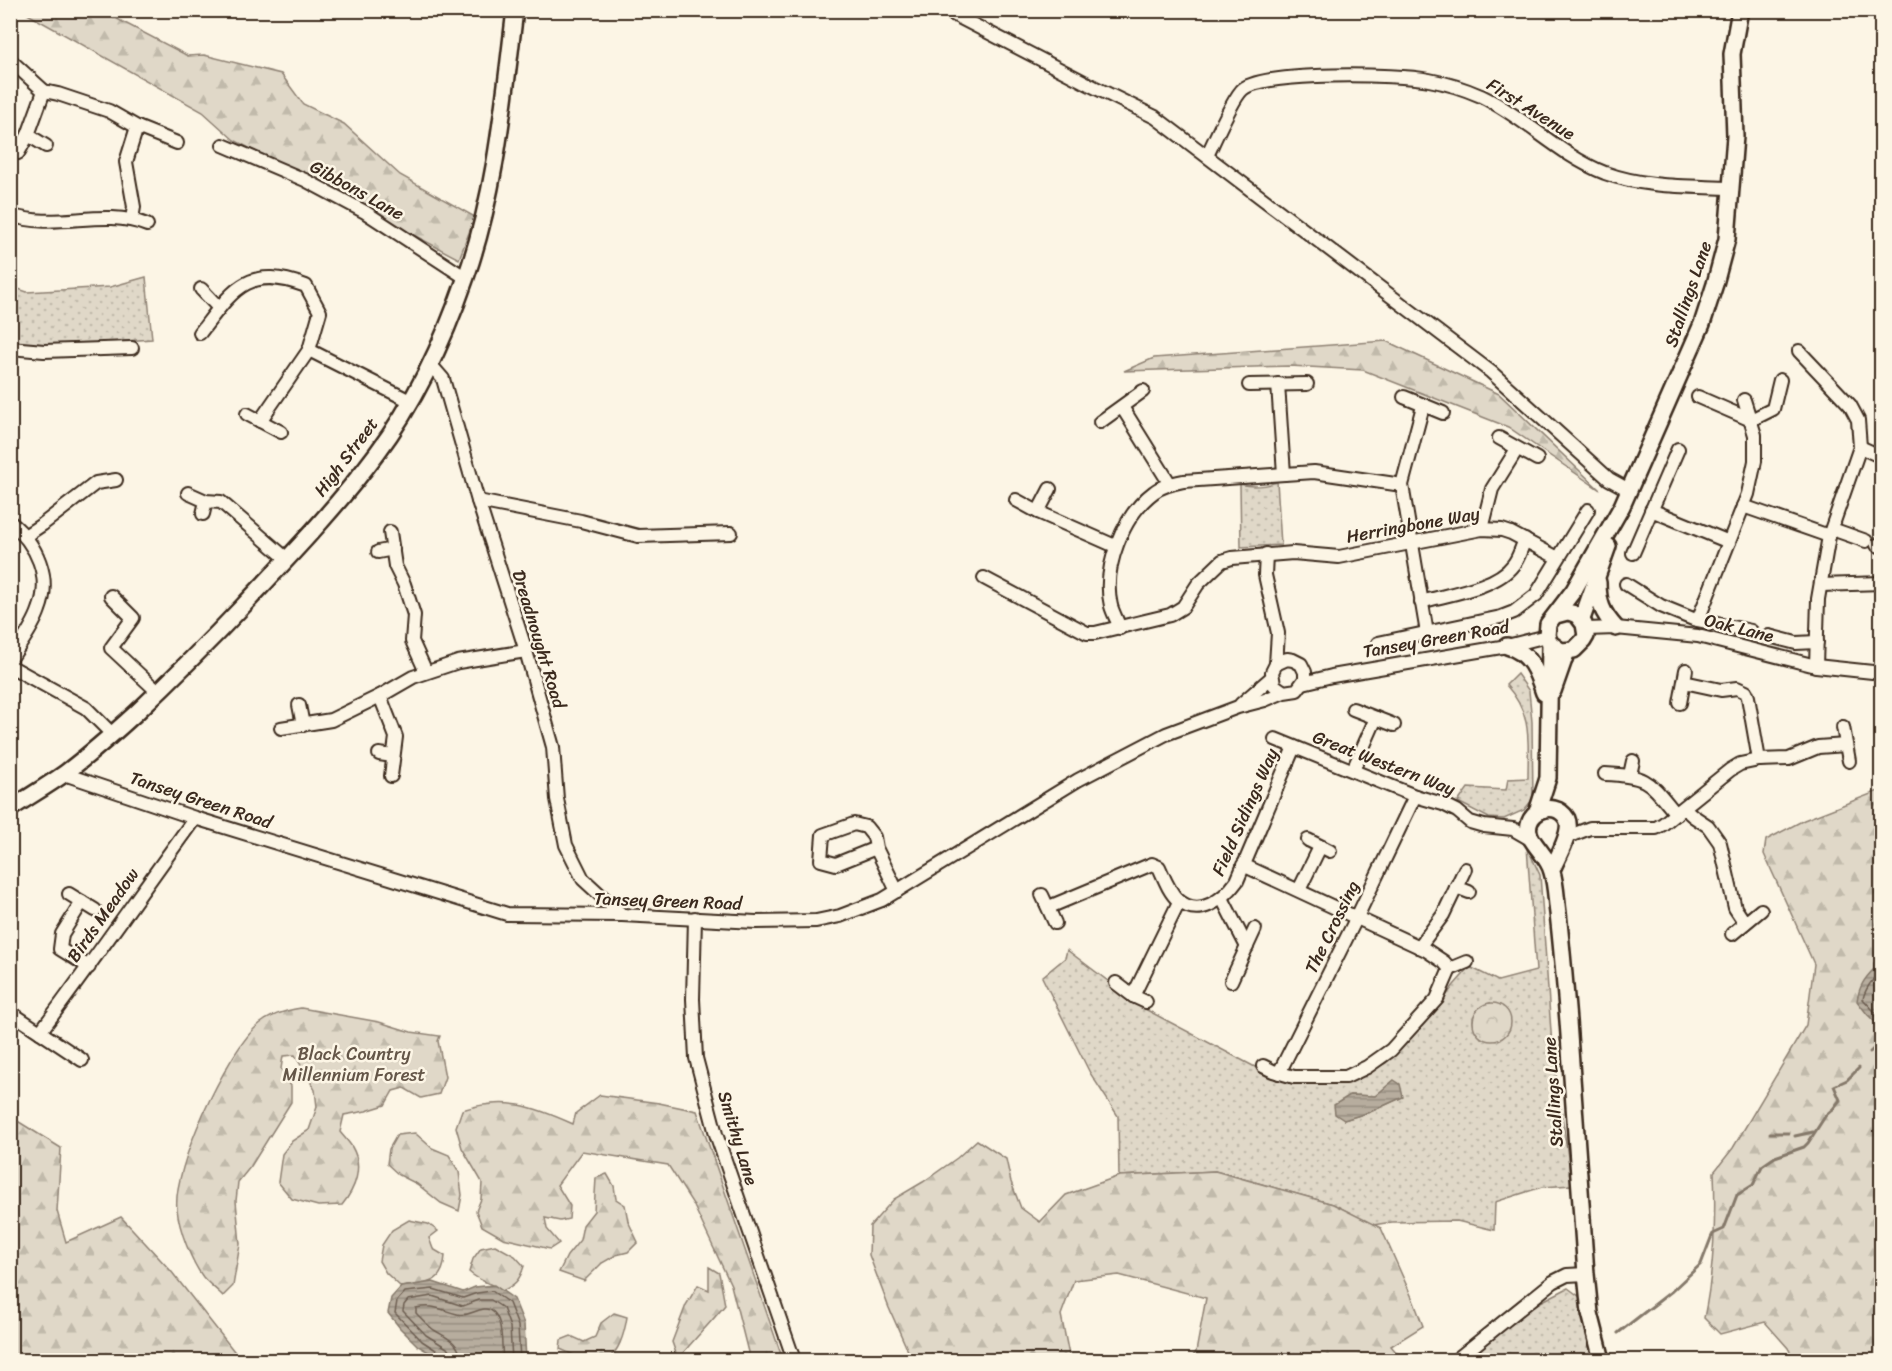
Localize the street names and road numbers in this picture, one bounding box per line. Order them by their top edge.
street label: First Avenue [1480,69,1582,149]
street label: Gibbons Lane [304,151,410,229]
street label: Stallings Lane [1655,237,1721,351]
street label: High Street [305,410,387,504]
street label: Herringbone Way [1344,497,1483,552]
street label: Dreadnought Road [503,566,576,714]
street label: Oak Lane [1701,604,1777,652]
street label: Tansey Green Road [1360,610,1513,668]
street label: Great Western Way [1308,721,1461,805]
street label: Field Sidings Way [1202,742,1288,881]
street label: Tansey Green Road [126,762,278,839]
street label: Birds Meadow [58,860,148,969]
street label: The Crossing [1296,875,1368,979]
street label: Tansey Green Road [593,882,744,920]
street label: Stallings Lane [1533,1036,1573,1148]
street label: Smithy Lane [708,1087,768,1189]

